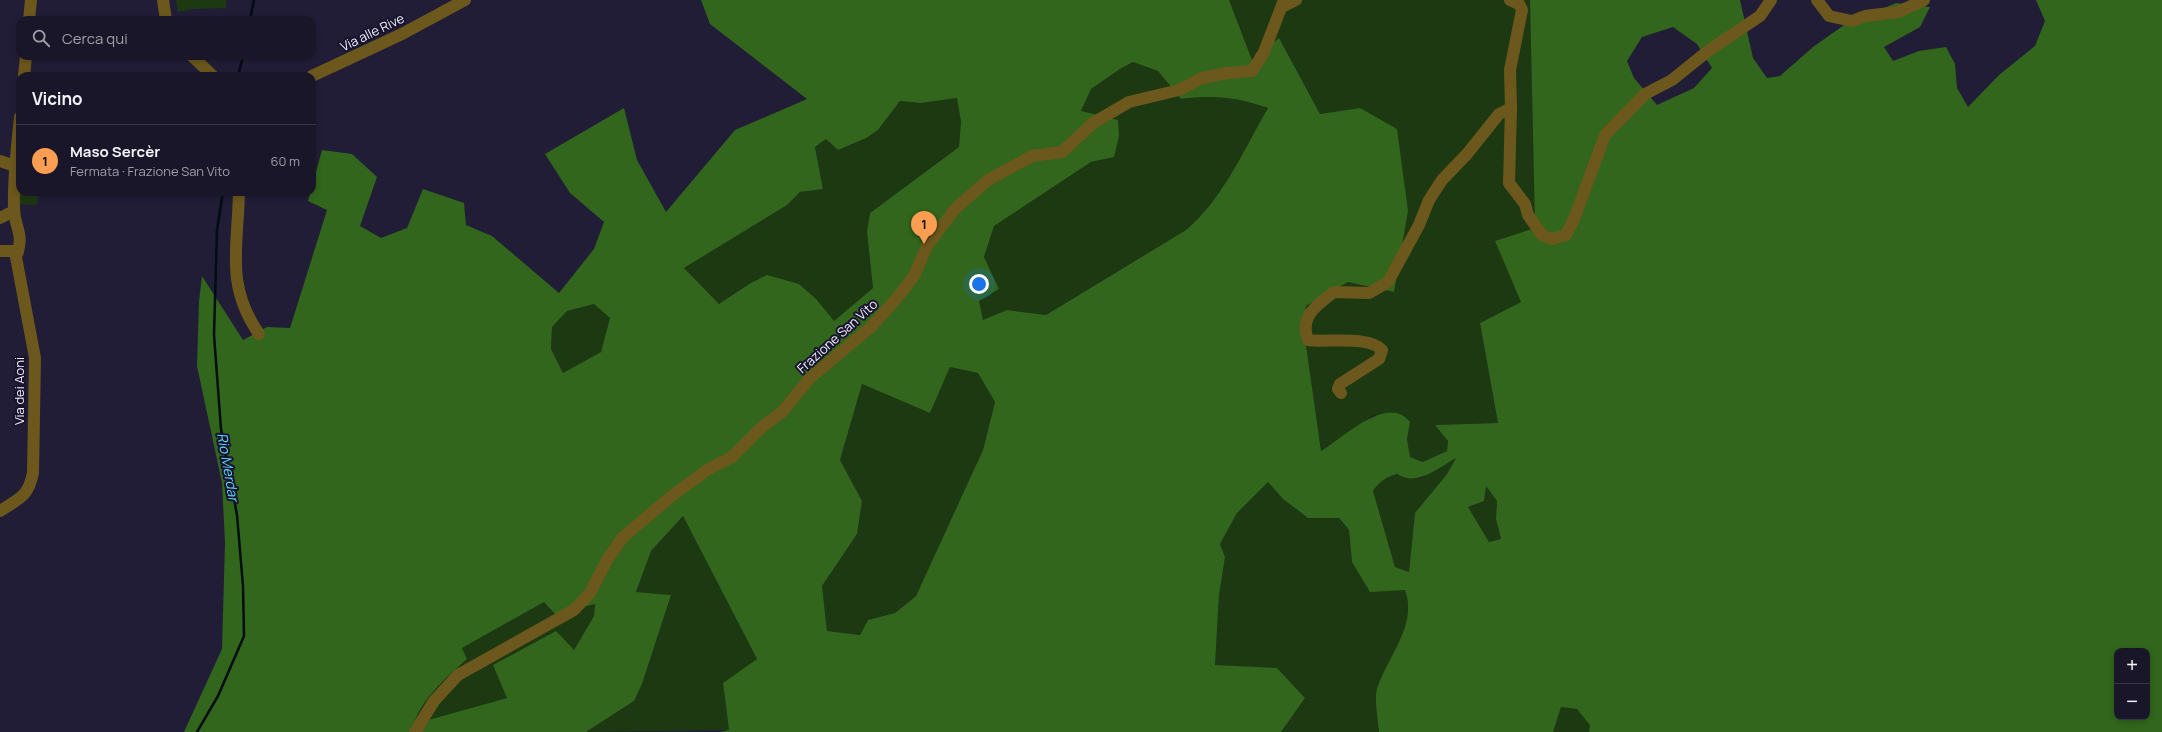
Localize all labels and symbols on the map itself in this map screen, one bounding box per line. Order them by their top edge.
street label: Via alle Rive [337,9,407,55]
pin: 1 [911,211,937,244]
your location [969,274,989,294]
street label: Frazione San Vito [793,295,881,377]
street label: Via dei Aoni [10,357,28,425]
water label: Rio Merdar [213,431,244,505]

